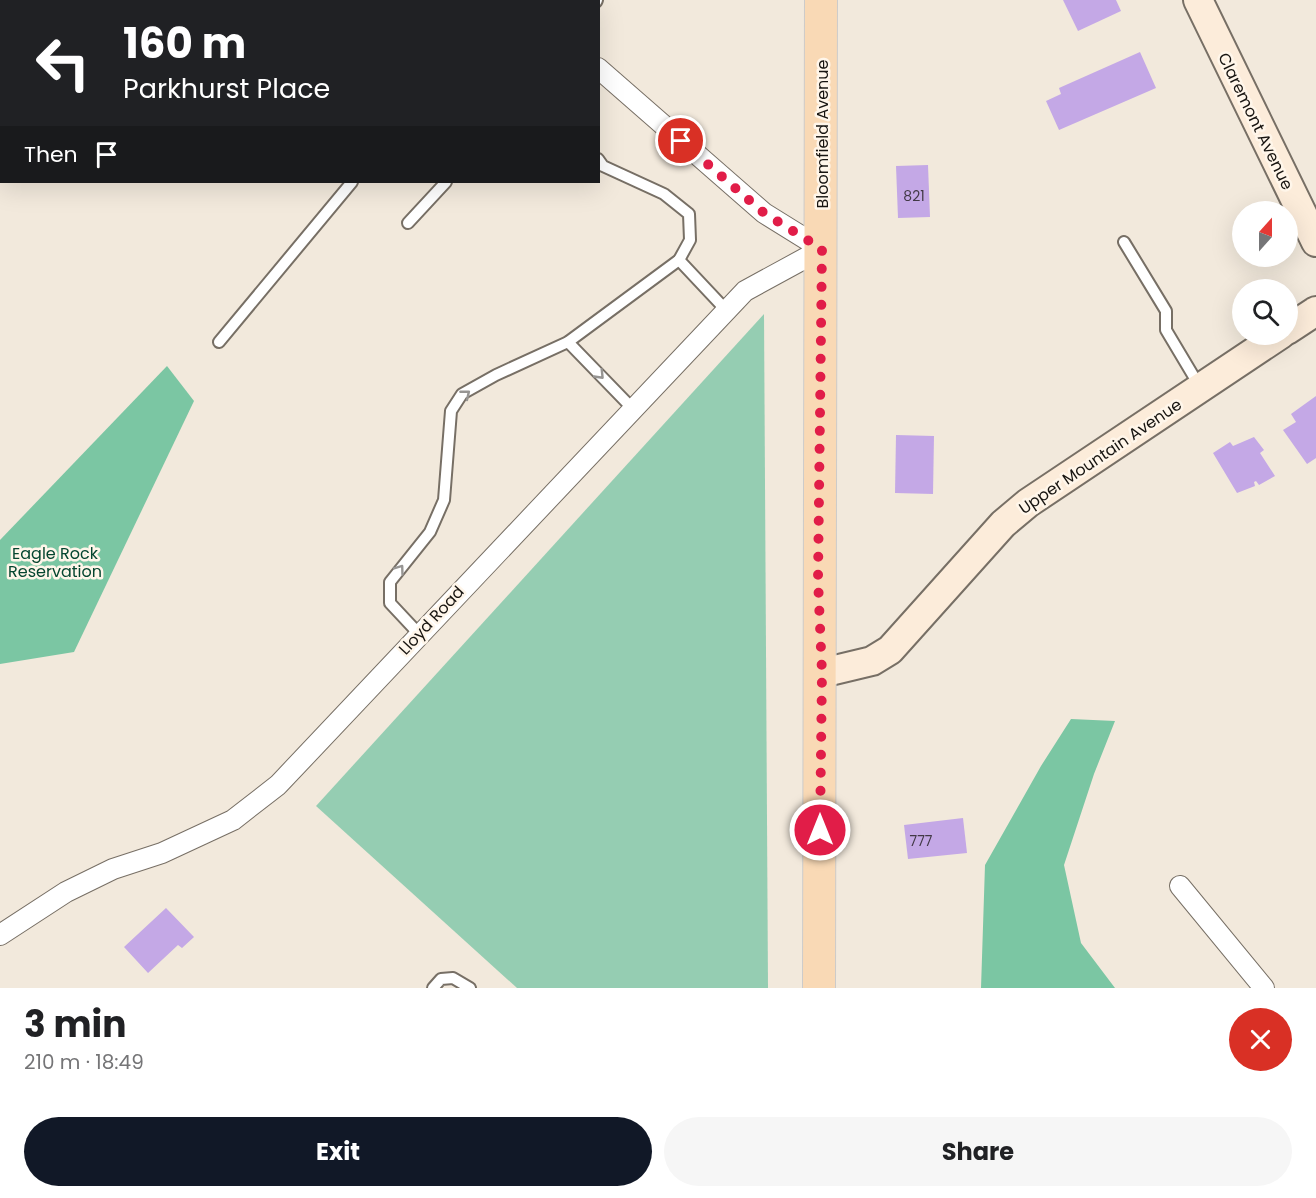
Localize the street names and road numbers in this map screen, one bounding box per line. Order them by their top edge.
street label: Claremont Avenue [1212,49,1299,194]
street label: Bloomfield Avenue [811,59,834,208]
street label: Upper Mountain Avenue [1014,393,1186,520]
street label: Lloyd Road [393,581,469,660]

